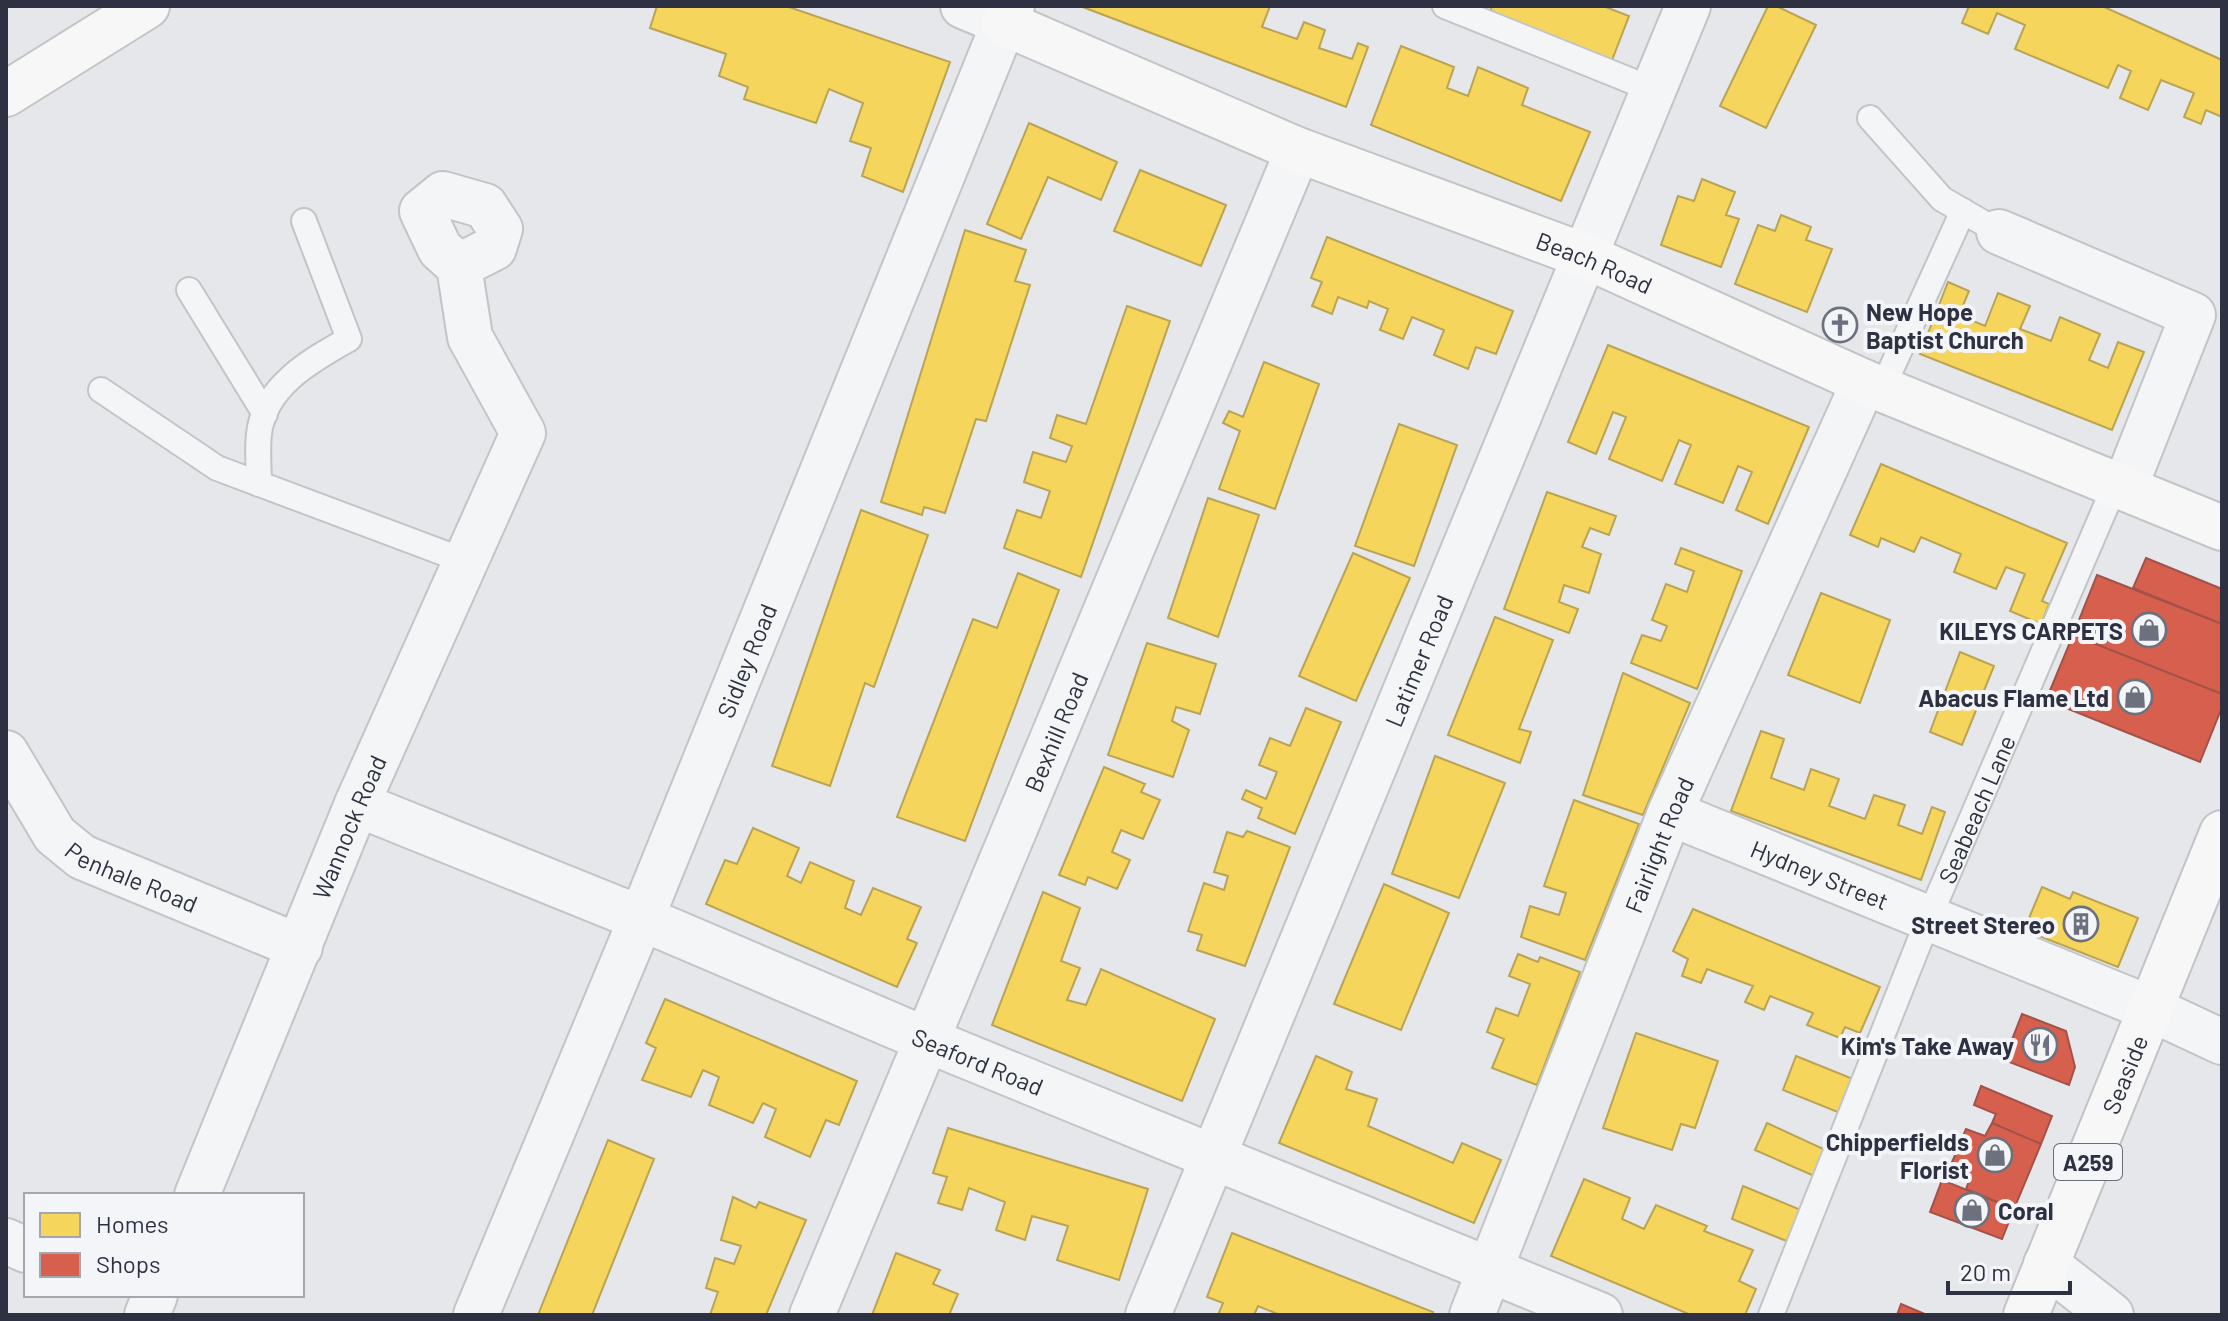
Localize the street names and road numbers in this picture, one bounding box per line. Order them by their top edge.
street label: Beach Road [1532,225,1657,299]
street label: Latimer Road [1378,590,1458,731]
street label: Sidley Road [710,599,782,722]
street label: Bexhill Road [1017,668,1093,796]
street label: Seabeach Lane [1931,730,2020,887]
street label: Wannock Road [305,750,392,903]
street label: Fairlight Road [1618,772,1699,917]
street label: Hydney Street [1747,833,1893,915]
street label: Penhale Road [60,835,202,918]
street label: Seaford Road [908,1021,1048,1101]
street label: Seaside [2095,1030,2153,1118]
road number: A259 [2054,1144,2122,1180]

